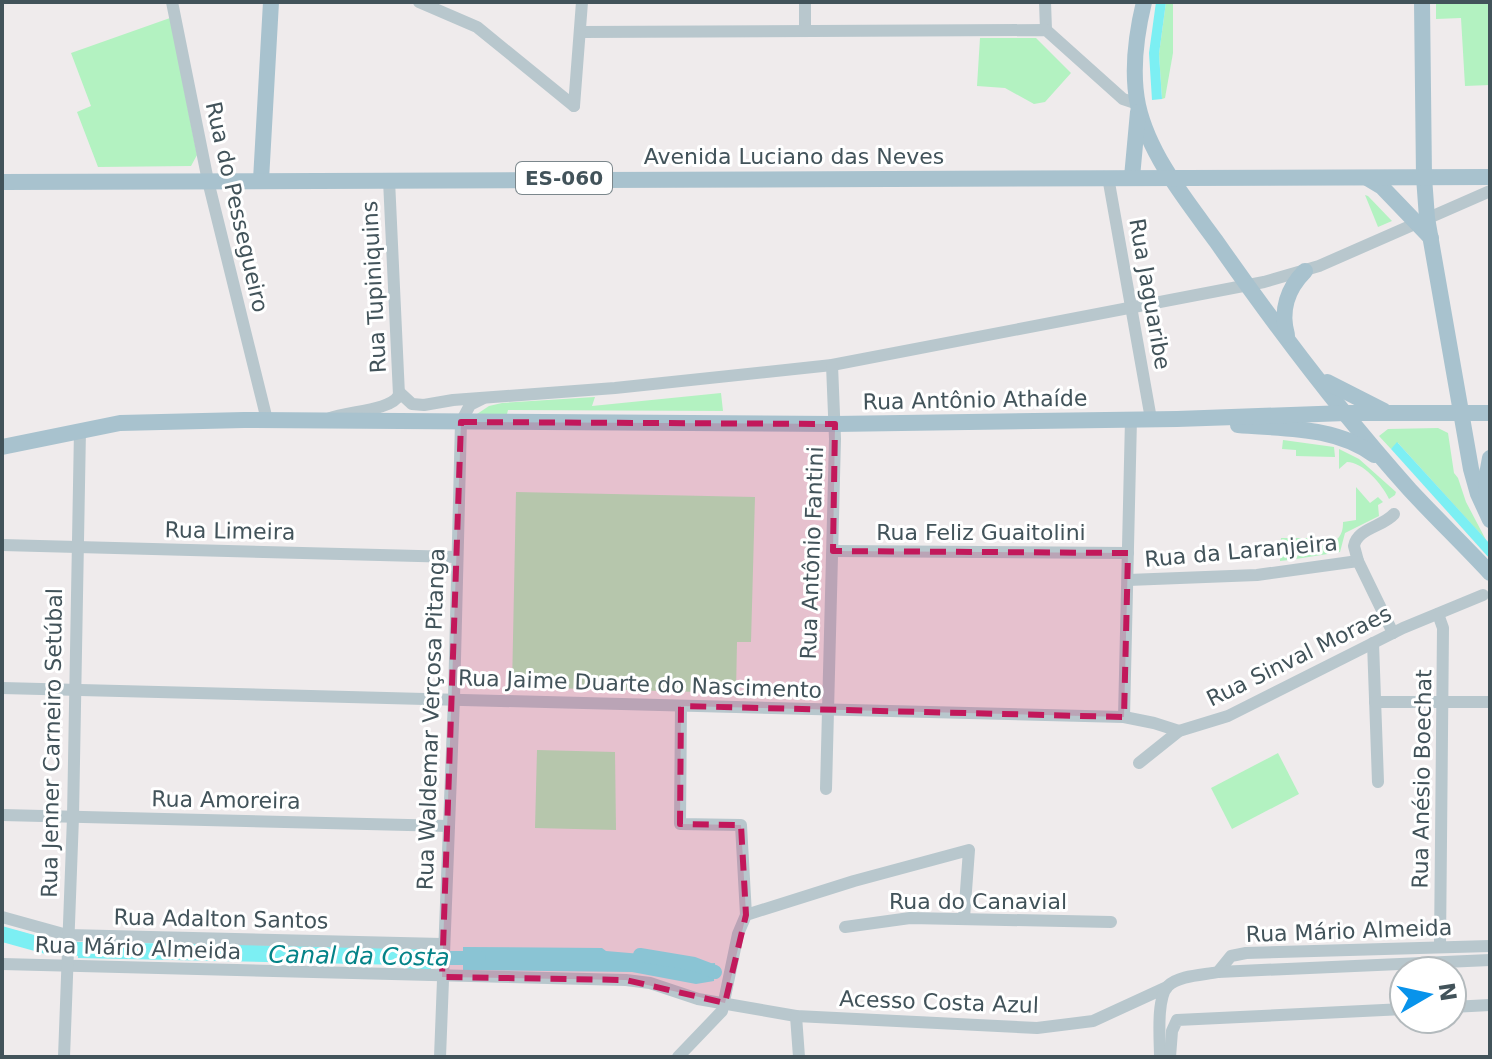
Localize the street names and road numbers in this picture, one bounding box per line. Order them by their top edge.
street label: Rua do Pessegueiro [201,99,273,315]
street label: Avenida Luciano das Neves [644,144,944,169]
road number: ES-060 [516,162,612,194]
street label: Rua Tupiniquins [357,200,391,374]
street label: Rua Jaguaribe [1124,217,1176,371]
street label: Rua Antônio Athaíde [862,386,1088,414]
street label: Rua Antônio Fantini [796,446,828,660]
street label: Rua Limeira [164,517,296,545]
street label: Rua Feliz Guaitolini [876,520,1086,545]
street label: Rua da Laranjeira [1143,530,1339,572]
street label: Rua Waldemar Verçosa Pitanga [413,547,449,891]
street label: Rua Jenner Carneiro Setúbal [37,588,67,898]
street label: Rua Sinval Moraes [1203,600,1395,712]
street label: Rua Jaime Duarte do Nascimento [458,665,822,703]
street label: Rua Anésio Boechat [1408,669,1436,889]
street label: Rua Amoreira [151,786,301,814]
street label: Rua do Canavial [889,889,1067,914]
street label: Rua Adalton Santos [113,905,329,933]
street label: Rua Mário Almeida [1245,915,1453,947]
street label: Rua Mário Almeida [34,932,242,964]
street label: Acesso Costa Azul [839,986,1039,1018]

